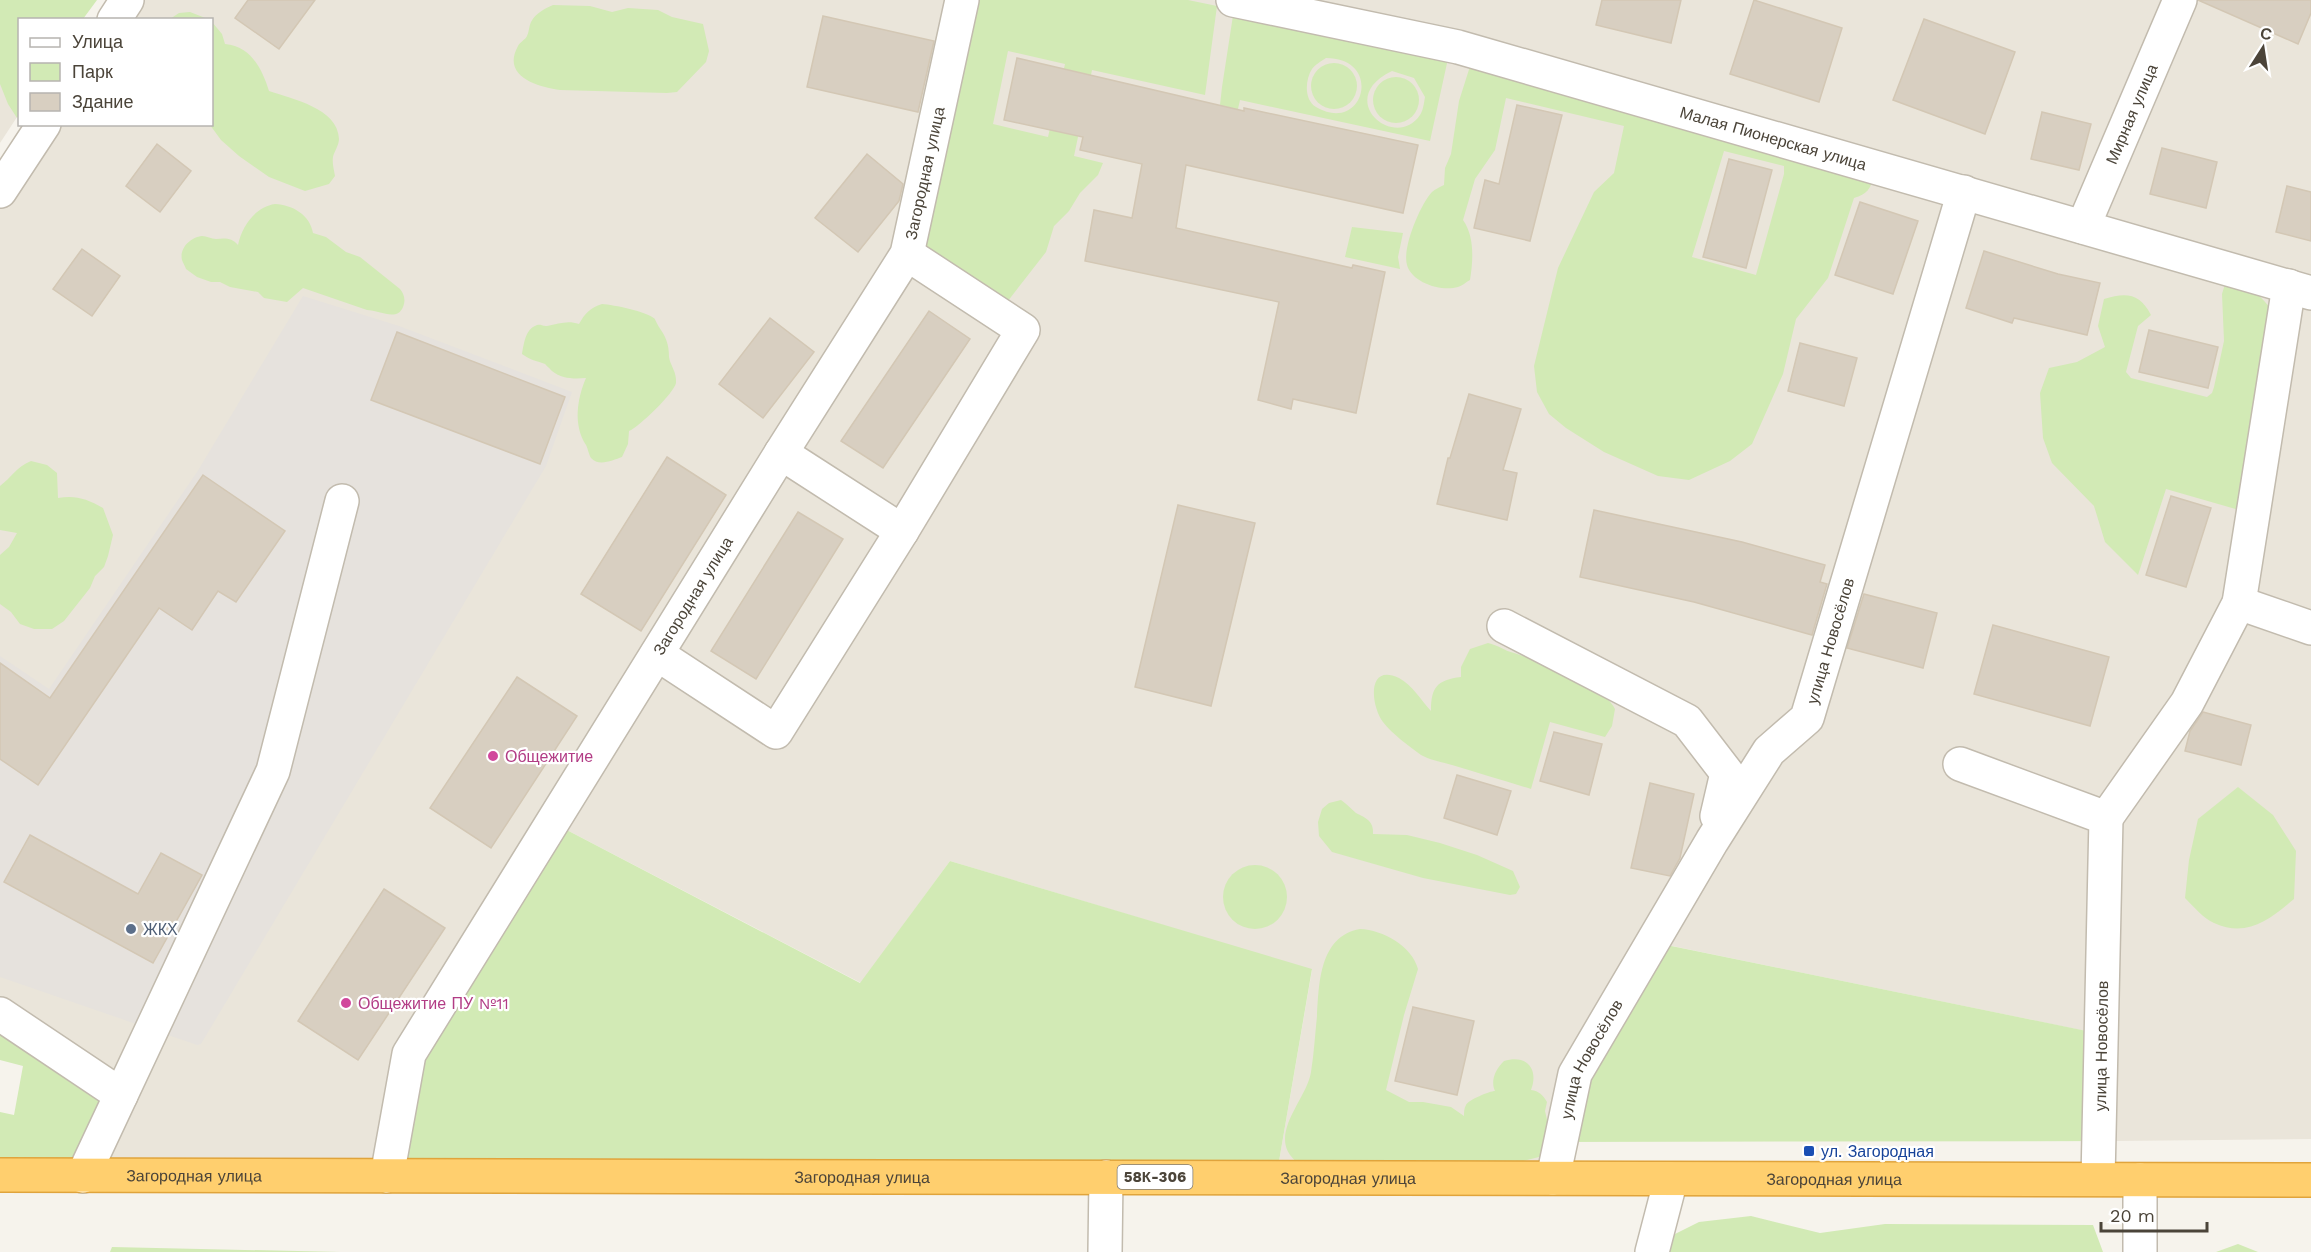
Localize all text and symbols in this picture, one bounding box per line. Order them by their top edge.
legend [18,18,213,126]
north arrow [2233,18,2293,78]
text: С [2258,23,2274,44]
text: Улица [72,31,124,52]
text: Парк [72,61,113,82]
street label: Мирная улица [2102,61,2162,167]
text: Здание [72,91,133,112]
street label: Малая Пионерская улица [1678,103,1869,174]
street label: Загородная улица [901,105,949,242]
street label: Загородная улица [649,533,737,659]
street label: улица Новосёлов [1803,575,1858,706]
place label: Общежитие [505,747,593,766]
marker: Общежитие [486,749,500,763]
place label: ЖКХ [143,920,178,939]
marker: ЖКХ [124,922,138,936]
street label: улица Новосёлов [2091,980,2112,1112]
place label: Общежитие ПУ №11 [358,994,509,1013]
marker: Общежитие ПУ №11 [339,996,353,1010]
street label: улица Новосёлов [1557,996,1627,1121]
place label: ул. Загородная [1821,1142,1934,1161]
marker: ул. Загородная [1802,1144,1816,1158]
road number: 58К-306 [1118,1165,1192,1189]
street label: Загородная улица [126,1166,262,1186]
street label: Загородная улица [794,1168,930,1187]
street label: Загородная улица [1280,1169,1416,1188]
street label: Загородная улица [1766,1170,1902,1189]
scale bar [2101,1195,2208,1233]
text: 20 m [2110,1205,2155,1226]

